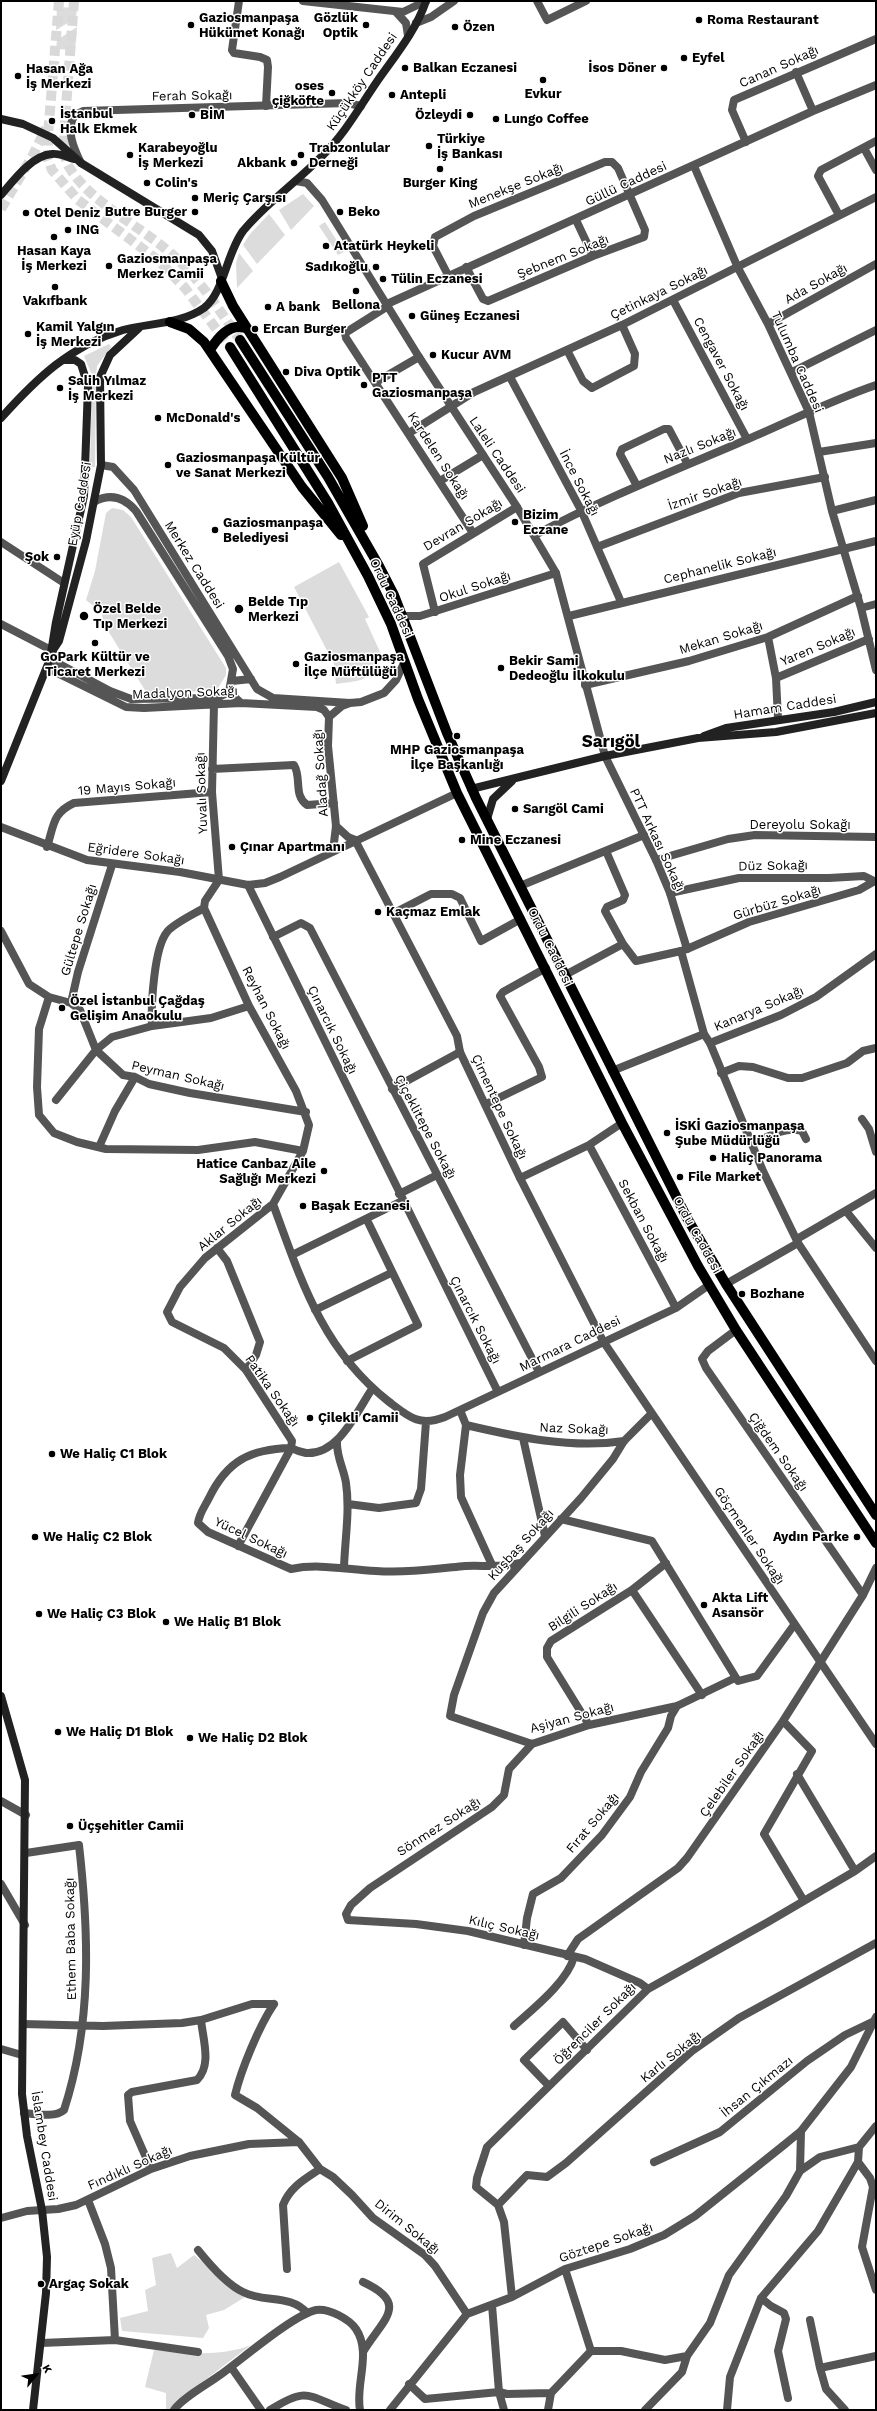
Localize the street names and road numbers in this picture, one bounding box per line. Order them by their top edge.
street label: Küçükköy Caddesi [323,30,401,134]
street label: Canan Sokağı [737,43,821,91]
street label: Ferah Sokağı [151,87,233,105]
street label: Güllü Caddesi [583,158,669,210]
street label: Menekşe Sokağı [466,160,566,212]
street label: Şebnem Sokağı [515,232,611,282]
street label: Ada Sokağı [782,260,850,308]
street label: Çetinkaya Sokağı [608,263,710,323]
street label: Tulumba Caddesi [768,309,826,415]
street label: Cengaver Sokağı [690,315,752,413]
street label: Kardelen Sokağı [404,409,472,503]
street label: Laleli Caddesi [466,414,528,496]
street label: Nazlı Sokağı [662,424,738,468]
street label: İnce Sokağı [556,447,602,519]
street label: Eyüp Caddesi [65,461,95,547]
street label: İzmir Sokağı [666,474,744,514]
street label: Devran Sokağı [421,495,505,555]
street label: Merkez Caddesi [161,518,227,612]
street label: Cephanelik Sokağı [662,544,778,588]
street label: Ordu Caddesi [366,556,416,640]
street label: Okul Sokağı [437,568,513,606]
street label: Mekan Sokağı [677,618,765,658]
street label: Yaren Sokağı [778,624,858,670]
street label: Madalyon Sokağı [132,683,238,703]
street label: Hamam Caddesi [733,691,837,723]
street label: Aladağ Sokağı [310,729,332,817]
street label: Yuvalı Sokağı [193,752,211,834]
street label: 19 Mayıs Sokağı [77,775,177,799]
street label: PTT Arkası Sokağı [626,786,688,894]
street label: Dereyolu Sokağı [749,817,851,833]
street label: Eğridere Sokağı [87,839,185,869]
street label: Düz Sokağı [738,858,808,874]
street label: Gültepe Sokağı [58,882,100,978]
street label: Gürbüz Sokağı [731,882,823,924]
street label: Ordu Caddesi [524,905,576,989]
street label: Reyhan Sokağı [238,964,294,1052]
street label: Çınarcık Sokağı [304,983,360,1077]
street label: Kanarya Sokağı [712,983,806,1035]
street label: Çimentepe Sokağı [468,1052,530,1162]
street label: Peyman Sokağı [130,1058,226,1094]
street label: Çiçeklitepe Sokağı [391,1072,459,1182]
street label: Sekban Sokağı [614,1177,672,1265]
street label: Aklar Sokağı [195,1193,265,1255]
street label: Ordu Caddesi [669,1194,725,1276]
street label: Çınarcık Sokağı [446,1273,504,1367]
street label: Marmara Caddesi [517,1313,623,1375]
street label: Patika Sokağı [242,1352,302,1430]
street label: Çiğdem Sokağı [745,1409,811,1495]
street label: Naz Sokağı [539,1420,609,1438]
street label: Göçmenler Sokağı [710,1484,788,1588]
street label: Kuşbaş Sokağı [485,1506,557,1584]
street label: Yücel Sokağı [212,1514,290,1562]
street label: Bilgili Sokağı [546,1579,620,1635]
street label: Aşiyan Sokağı [528,1699,616,1737]
street label: Çelebiler Sokağı [696,1728,768,1820]
street label: Fırat Sokağı [563,1790,623,1856]
street label: Sönmez Sokağı [394,1794,484,1860]
street label: Ethem Baba Sokağı [62,1878,80,2000]
street label: Kılıç Sokağı [467,1912,541,1944]
street label: Öğrenciler Sokağı [550,1979,640,2069]
street label: Karlı Sokağı [637,2028,705,2086]
street label: İhsan Çıkmazı [718,2053,796,2121]
street label: İslambey Caddesi [28,2090,60,2202]
street label: Fındıklı Sokağı [85,2142,175,2194]
street label: Dirim Sokağı [371,2196,443,2258]
street label: Göztepe Sokağı [557,2220,655,2266]

